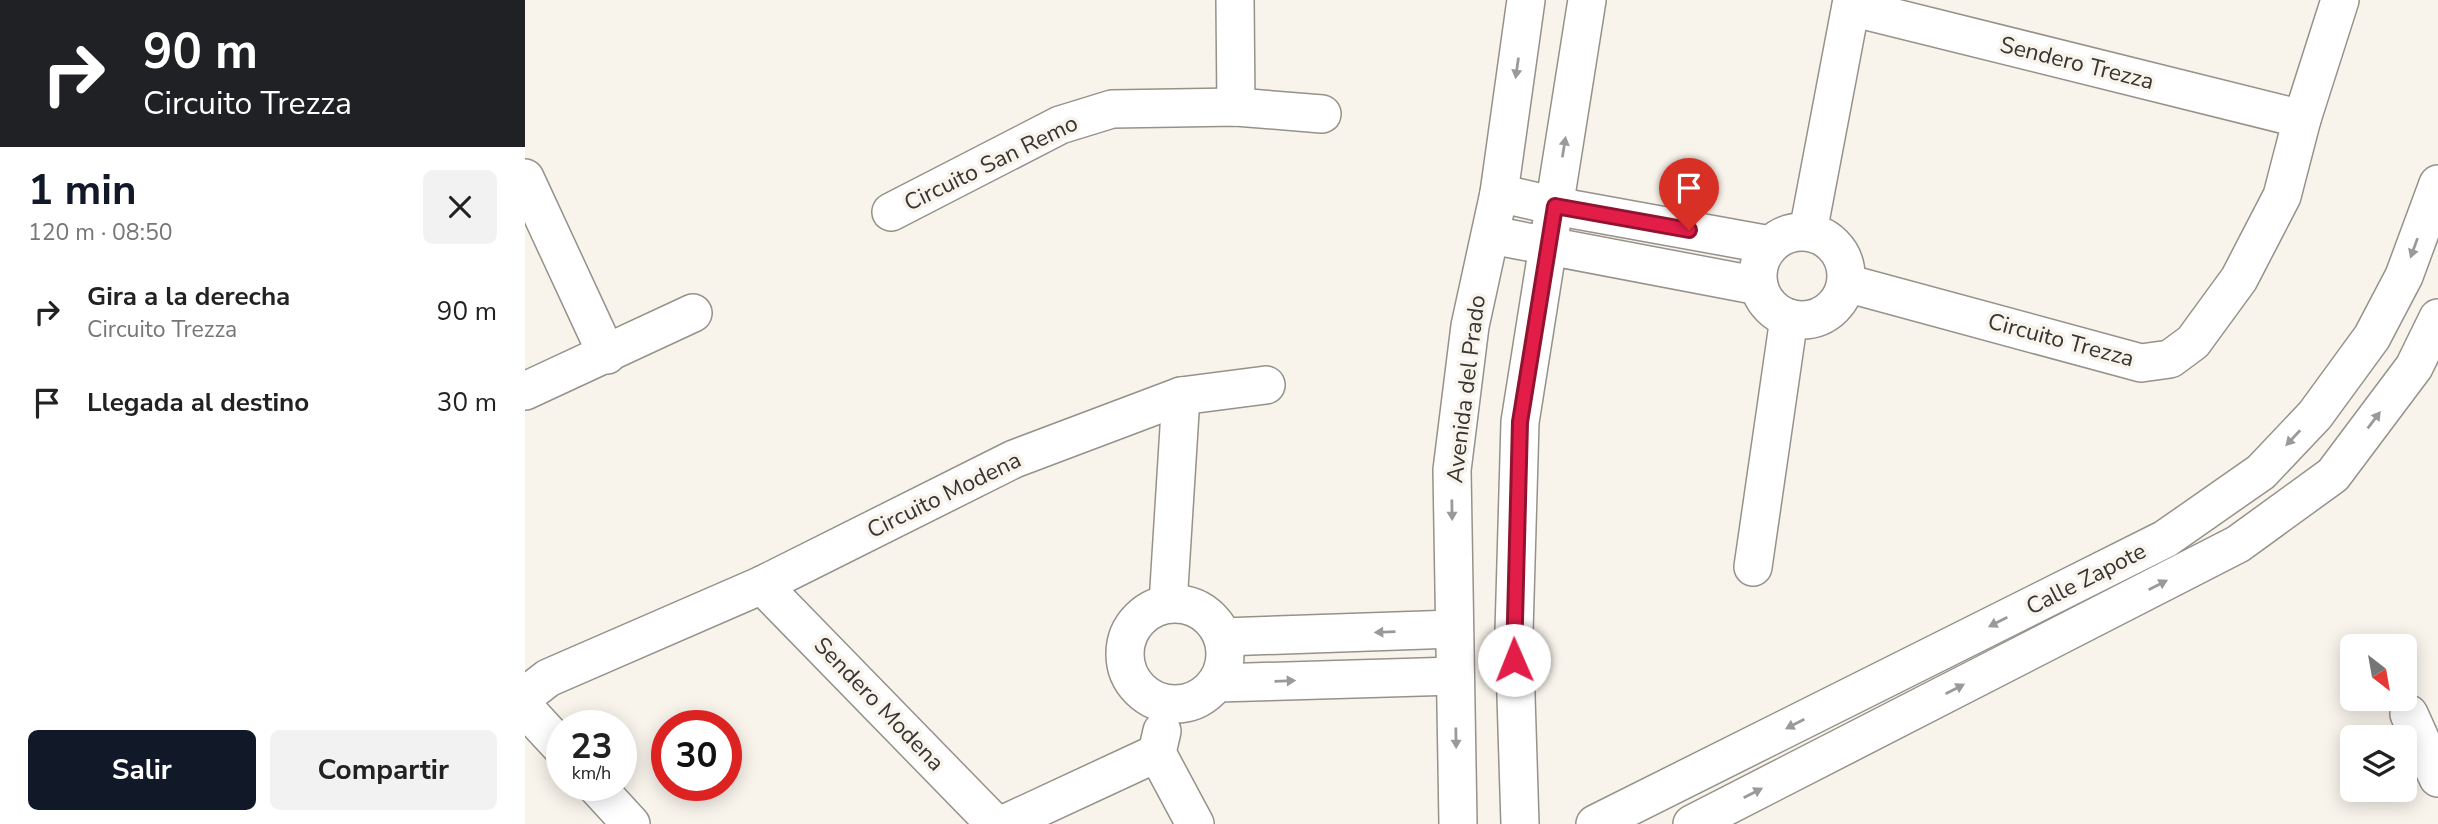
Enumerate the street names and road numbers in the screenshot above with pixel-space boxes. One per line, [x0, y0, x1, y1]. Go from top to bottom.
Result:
street label: Sendero Trezza [1997, 29, 2157, 97]
street label: Circuito San Remo [899, 108, 1083, 218]
street label: Avenida del Prado [1439, 293, 1493, 485]
street label: Circuito Trezza [1984, 306, 2138, 374]
street label: Circuito Modena [862, 444, 1026, 546]
street label: Calle Zapote [2021, 536, 2151, 622]
street label: Sendero Modena [807, 630, 951, 778]

